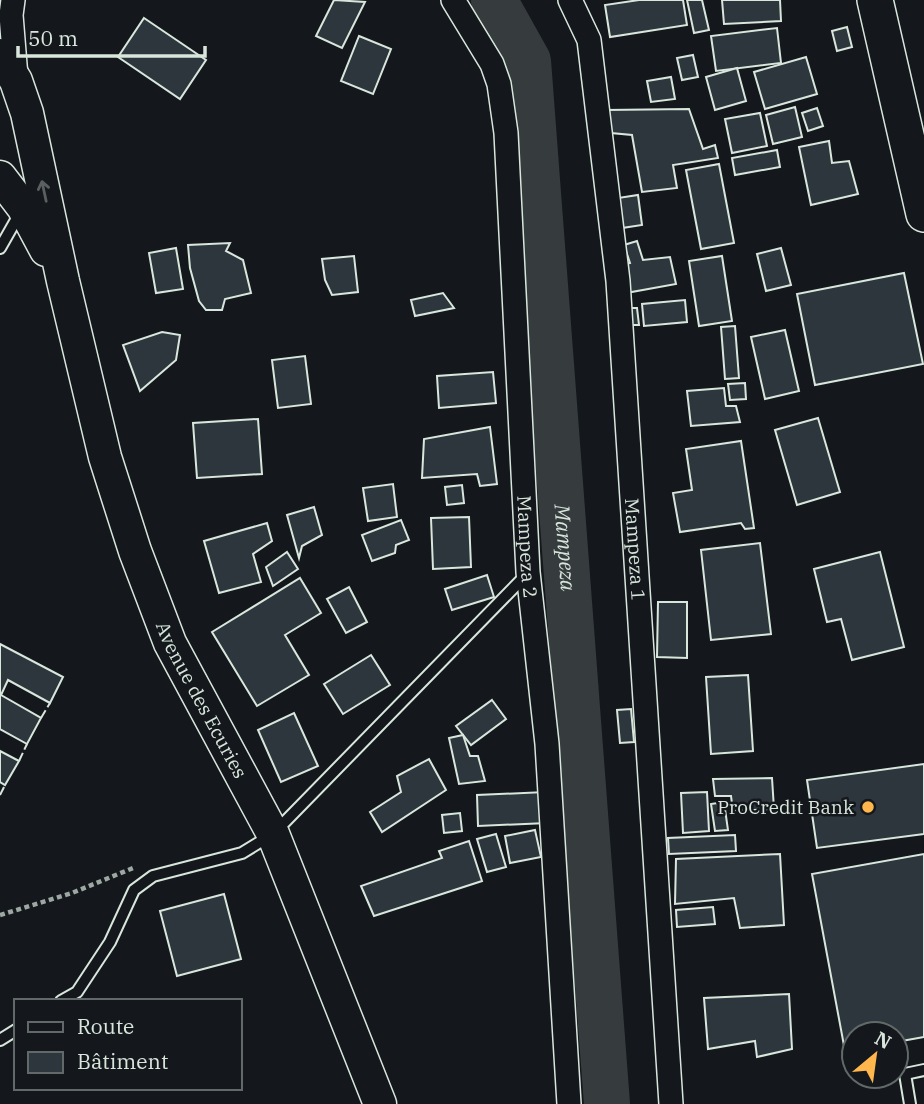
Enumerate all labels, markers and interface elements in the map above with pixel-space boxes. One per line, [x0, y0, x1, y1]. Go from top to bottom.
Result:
scale bar [18, 14, 205, 58]
text: 50 m [28, 24, 78, 52]
one-way arrow [36, 180, 50, 203]
street label: Mampeza 2 [512, 495, 543, 599]
street label: Mampeza 1 [620, 497, 651, 602]
water label: Mampeza [549, 502, 583, 593]
street label: Avenue des Ecuries [151, 618, 253, 782]
place label: ProCredit Bank [717, 795, 854, 819]
marker: ProCredit Bank [860, 799, 876, 815]
legend [14, 999, 242, 1090]
text: Route [77, 1012, 134, 1040]
north arrow [840, 1020, 910, 1090]
text: N [871, 1026, 896, 1054]
text: Bâtiment [77, 1047, 168, 1075]

